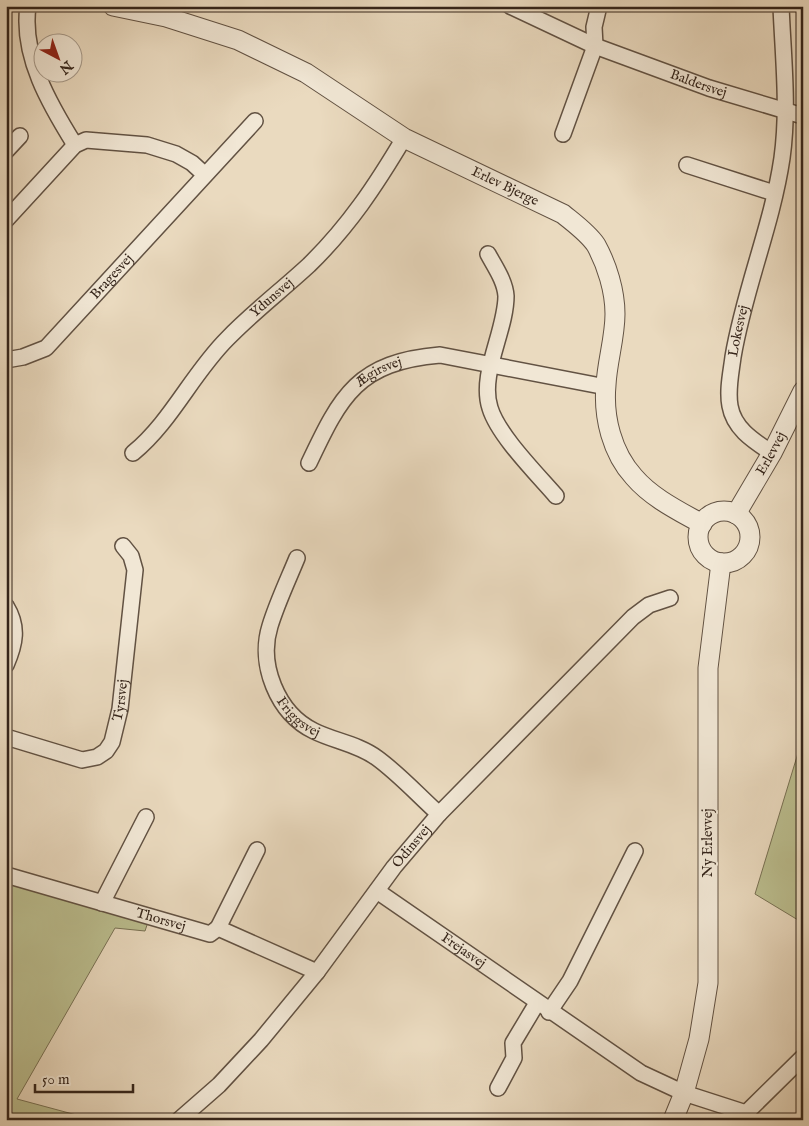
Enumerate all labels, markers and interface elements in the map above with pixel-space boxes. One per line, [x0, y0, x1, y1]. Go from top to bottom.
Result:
north arrow [32, 32, 82, 82]
text: N [55, 56, 77, 78]
street label: Baldersvej [667, 65, 729, 102]
street label: Erlev Bjerge [469, 163, 542, 210]
street label: Bragesvej [86, 250, 137, 303]
street label: Ydunsvej [246, 274, 297, 322]
street label: Lokesvej [724, 303, 753, 358]
street label: Ægirsvej [351, 353, 404, 392]
street label: Erlevvej [752, 429, 790, 479]
street label: Tyrsvej [108, 678, 132, 723]
street label: Friggsvej [272, 693, 323, 742]
street label: Ny Erlevvej [699, 809, 717, 877]
street label: Odinsvej [388, 821, 435, 872]
street label: Thorsvej [134, 904, 188, 935]
street label: Frejasvej [438, 929, 489, 972]
scale bar [35, 1061, 132, 1093]
text: 50 m [42, 1070, 70, 1089]

